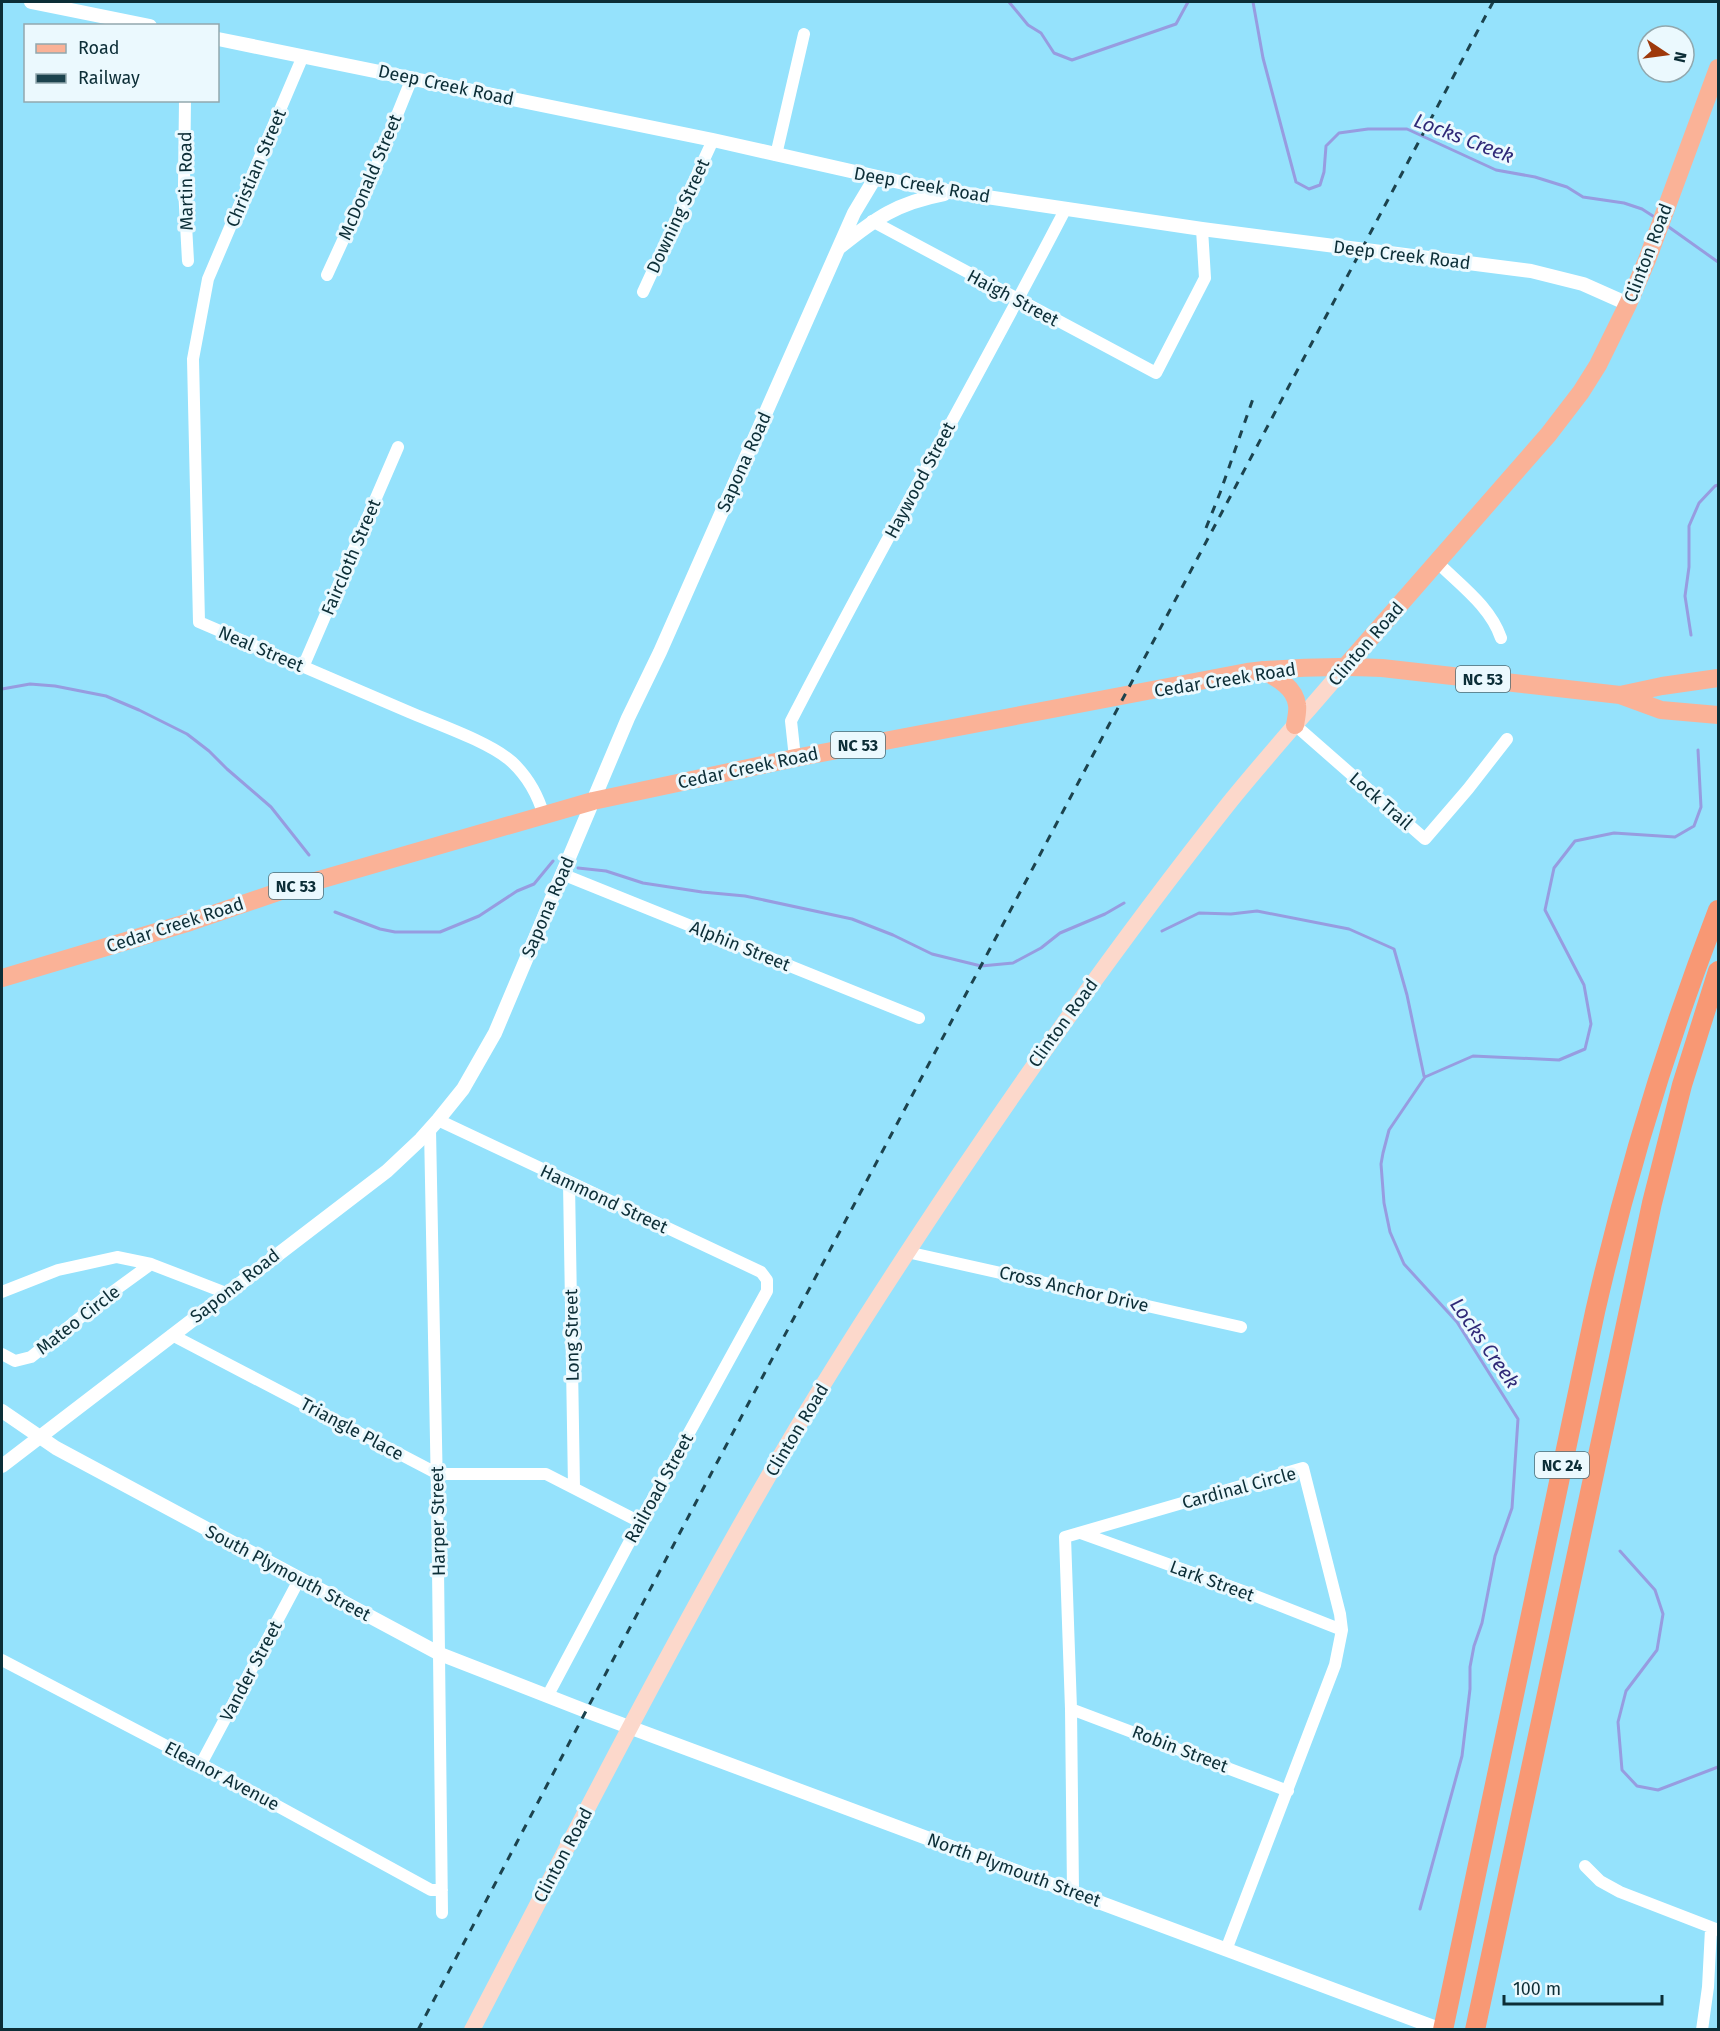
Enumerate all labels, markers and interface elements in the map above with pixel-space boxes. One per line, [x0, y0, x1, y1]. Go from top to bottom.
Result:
legend [24, 24, 219, 102]
north arrow [1636, 24, 1696, 84]
text: Road [78, 37, 120, 59]
text: N [1670, 50, 1691, 65]
street label: Deep Creek Road [376, 60, 516, 110]
text: Railway [78, 67, 140, 89]
street label: Christian Street [221, 105, 291, 230]
water label: Locks Creek [1411, 108, 1517, 168]
street label: McDonald Street [334, 110, 407, 243]
street label: Martin Road [174, 131, 198, 231]
street label: Downing Street [642, 155, 714, 277]
street label: Deep Creek Road [852, 162, 992, 208]
street label: Clinton Road [1619, 200, 1677, 306]
street label: Deep Creek Road [1332, 236, 1472, 274]
street label: Haigh Street [963, 265, 1063, 332]
street label: Sapona Road [712, 408, 776, 516]
street label: Haywood Street [880, 417, 960, 542]
street label: Faircloth Street [317, 495, 386, 618]
street label: Clinton Road [1323, 597, 1409, 691]
street label: Neal Street [215, 621, 307, 677]
street label: Cedar Creek Road [1153, 658, 1297, 702]
road number: NC 53 [1456, 666, 1510, 692]
road number: NC 53 [831, 732, 885, 758]
street label: Cedar Creek Road [676, 742, 820, 794]
street label: Lock Trail [1345, 767, 1417, 835]
street label: Sapona Road [517, 853, 579, 961]
road number: NC 53 [269, 873, 323, 899]
street label: Cedar Creek Road [104, 892, 246, 958]
street label: Alphin Street [687, 916, 794, 976]
street label: Clinton Road [1023, 974, 1103, 1072]
street label: Hammond Street [537, 1160, 672, 1238]
street label: Sapona Road [186, 1244, 284, 1328]
street label: Cross Anchor Drive [997, 1261, 1151, 1317]
street label: Mateo Circle [32, 1280, 124, 1360]
street label: Long Street [560, 1288, 584, 1381]
water label: Locks Creek [1445, 1293, 1525, 1393]
street label: Clinton Road [761, 1380, 833, 1480]
street label: Triangle Place [297, 1393, 407, 1465]
street label: Railroad Street [620, 1429, 698, 1547]
road number: NC 24 [1535, 1452, 1589, 1478]
street label: Cardinal Circle [1179, 1462, 1299, 1514]
street label: Harper Street [426, 1465, 450, 1576]
street label: South Plymouth Street [202, 1520, 375, 1626]
street label: Lark Street [1167, 1556, 1258, 1607]
street label: Vander Street [215, 1617, 287, 1725]
street label: Robin Street [1129, 1721, 1232, 1778]
street label: Eleanor Avenue [161, 1737, 283, 1815]
street label: Clinton Road [529, 1804, 597, 1906]
street label: North Plymouth Street [924, 1828, 1104, 1912]
scale bar [1504, 1968, 1662, 2006]
text: 100 m [1513, 1978, 1561, 2000]

